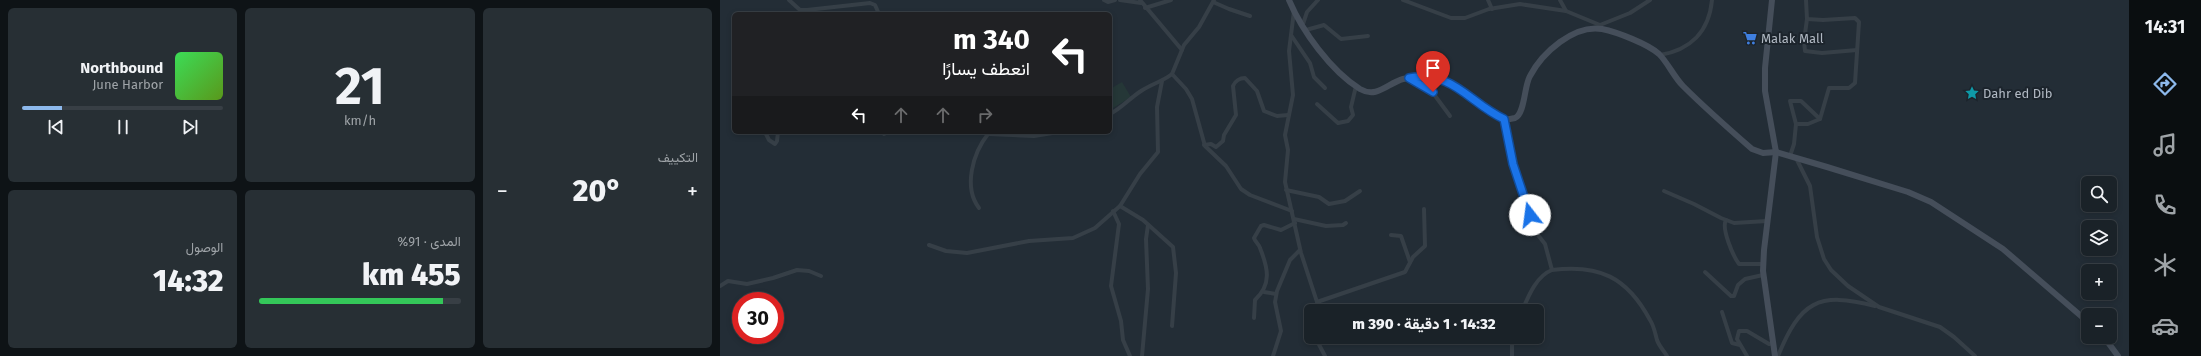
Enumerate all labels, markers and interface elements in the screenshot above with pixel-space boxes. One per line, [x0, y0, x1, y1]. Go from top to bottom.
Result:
text: 14:31 [2145, 16, 2185, 38]
text: 340 m [953, 23, 1030, 56]
icon: left [1044, 28, 1096, 80]
supermarket icon: Malak Mall [1742, 30, 1758, 46]
place label: Malak Mall [1761, 31, 1824, 46]
pin [1416, 51, 1450, 92]
text: 21 [335, 55, 385, 118]
icon: arrive [1422, 57, 1444, 79]
text: انعطف يسارًا [942, 58, 1030, 80]
text: Northbound [80, 59, 163, 77]
icon: directions [2151, 70, 2179, 98]
text: June Harbor [92, 77, 163, 92]
place icon: Dahr ed Dib [1964, 85, 1980, 101]
place label: Dahr ed Dib [1983, 86, 2052, 101]
icon: left [848, 104, 870, 126]
icon: ahead [890, 104, 912, 126]
icon: ahead [932, 104, 954, 126]
icon: right [974, 104, 996, 126]
text: km/h [344, 113, 376, 128]
icon: previous [45, 116, 67, 138]
icon: pause [112, 116, 134, 138]
icon: next [179, 116, 201, 138]
icon: music [2151, 131, 2179, 159]
text: التكييف [658, 150, 698, 165]
text: 20° [573, 173, 622, 209]
map controls [2081, 176, 2117, 344]
button: search [2081, 176, 2117, 212]
text: − [497, 178, 508, 205]
text: + [687, 178, 698, 205]
icon: phone [2151, 191, 2179, 219]
position arrow [1509, 194, 1551, 236]
button: layers [2081, 220, 2117, 256]
text: المدى · 91% [397, 234, 461, 249]
text: الوصول [186, 240, 223, 255]
icon: climate [2151, 251, 2179, 279]
text: 455 km [362, 257, 461, 293]
text: 14:32 [153, 263, 223, 299]
button: + [2081, 264, 2117, 300]
speed limit sign: 30 [732, 292, 784, 344]
button: − [2081, 308, 2117, 344]
icon: car [2151, 312, 2179, 340]
text: 14:32 · 1 دقيقة · 390 m [1352, 315, 1496, 333]

